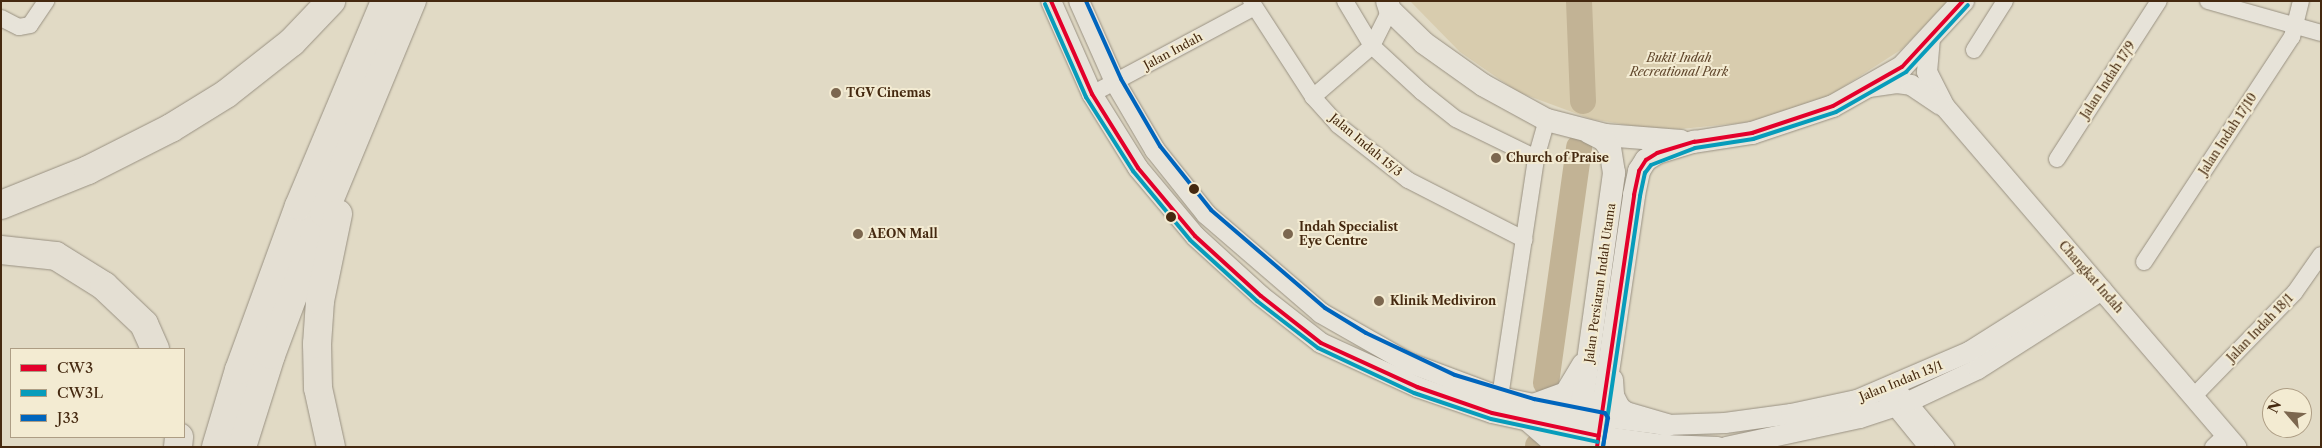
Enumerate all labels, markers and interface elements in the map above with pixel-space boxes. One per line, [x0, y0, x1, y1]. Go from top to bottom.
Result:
street label: Jalan Indah [1141, 30, 1205, 72]
street label: Jalan Indah 17/9 [2078, 39, 2138, 121]
park label: Bukit Indah Recreational Park [1630, 51, 1728, 79]
place label: TGV Cinemas [846, 86, 931, 100]
marker: TGV Cinemas [830, 87, 842, 99]
street label: Jalan Indah 17/10 [2196, 90, 2260, 178]
street label: Jalan Indah 15/3 [1327, 111, 1405, 179]
place label: Church of Praise [1506, 151, 1609, 165]
marker: Church of Praise [1490, 152, 1502, 164]
unlabelled marker [1189, 184, 1199, 194]
street label: Jalan Persiaran Indah Utama [1582, 202, 1618, 364]
unlabelled marker [1166, 212, 1176, 222]
place label: Indah Specialist Eye Centre [1299, 220, 1398, 248]
place label: AEON Mall [868, 227, 938, 241]
marker: Indah Specialist Eye Centre [1281, 227, 1295, 241]
marker: AEON Mall [852, 228, 864, 240]
street label: Changkat Indah [2056, 238, 2126, 316]
street label: Jalan Indah 18/1 [2224, 291, 2296, 365]
marker: Klinik Mediviron [1372, 294, 1386, 308]
place label: Klinik Mediviron [1390, 294, 1497, 308]
legend [10, 348, 185, 438]
text: CW3 [57, 358, 93, 377]
street label: Jalan Indah 13/1 [1857, 358, 1945, 404]
text: CW3L [57, 383, 103, 402]
north arrow [2262, 388, 2312, 438]
text: N [2264, 397, 2285, 416]
text: J33 [57, 408, 79, 427]

